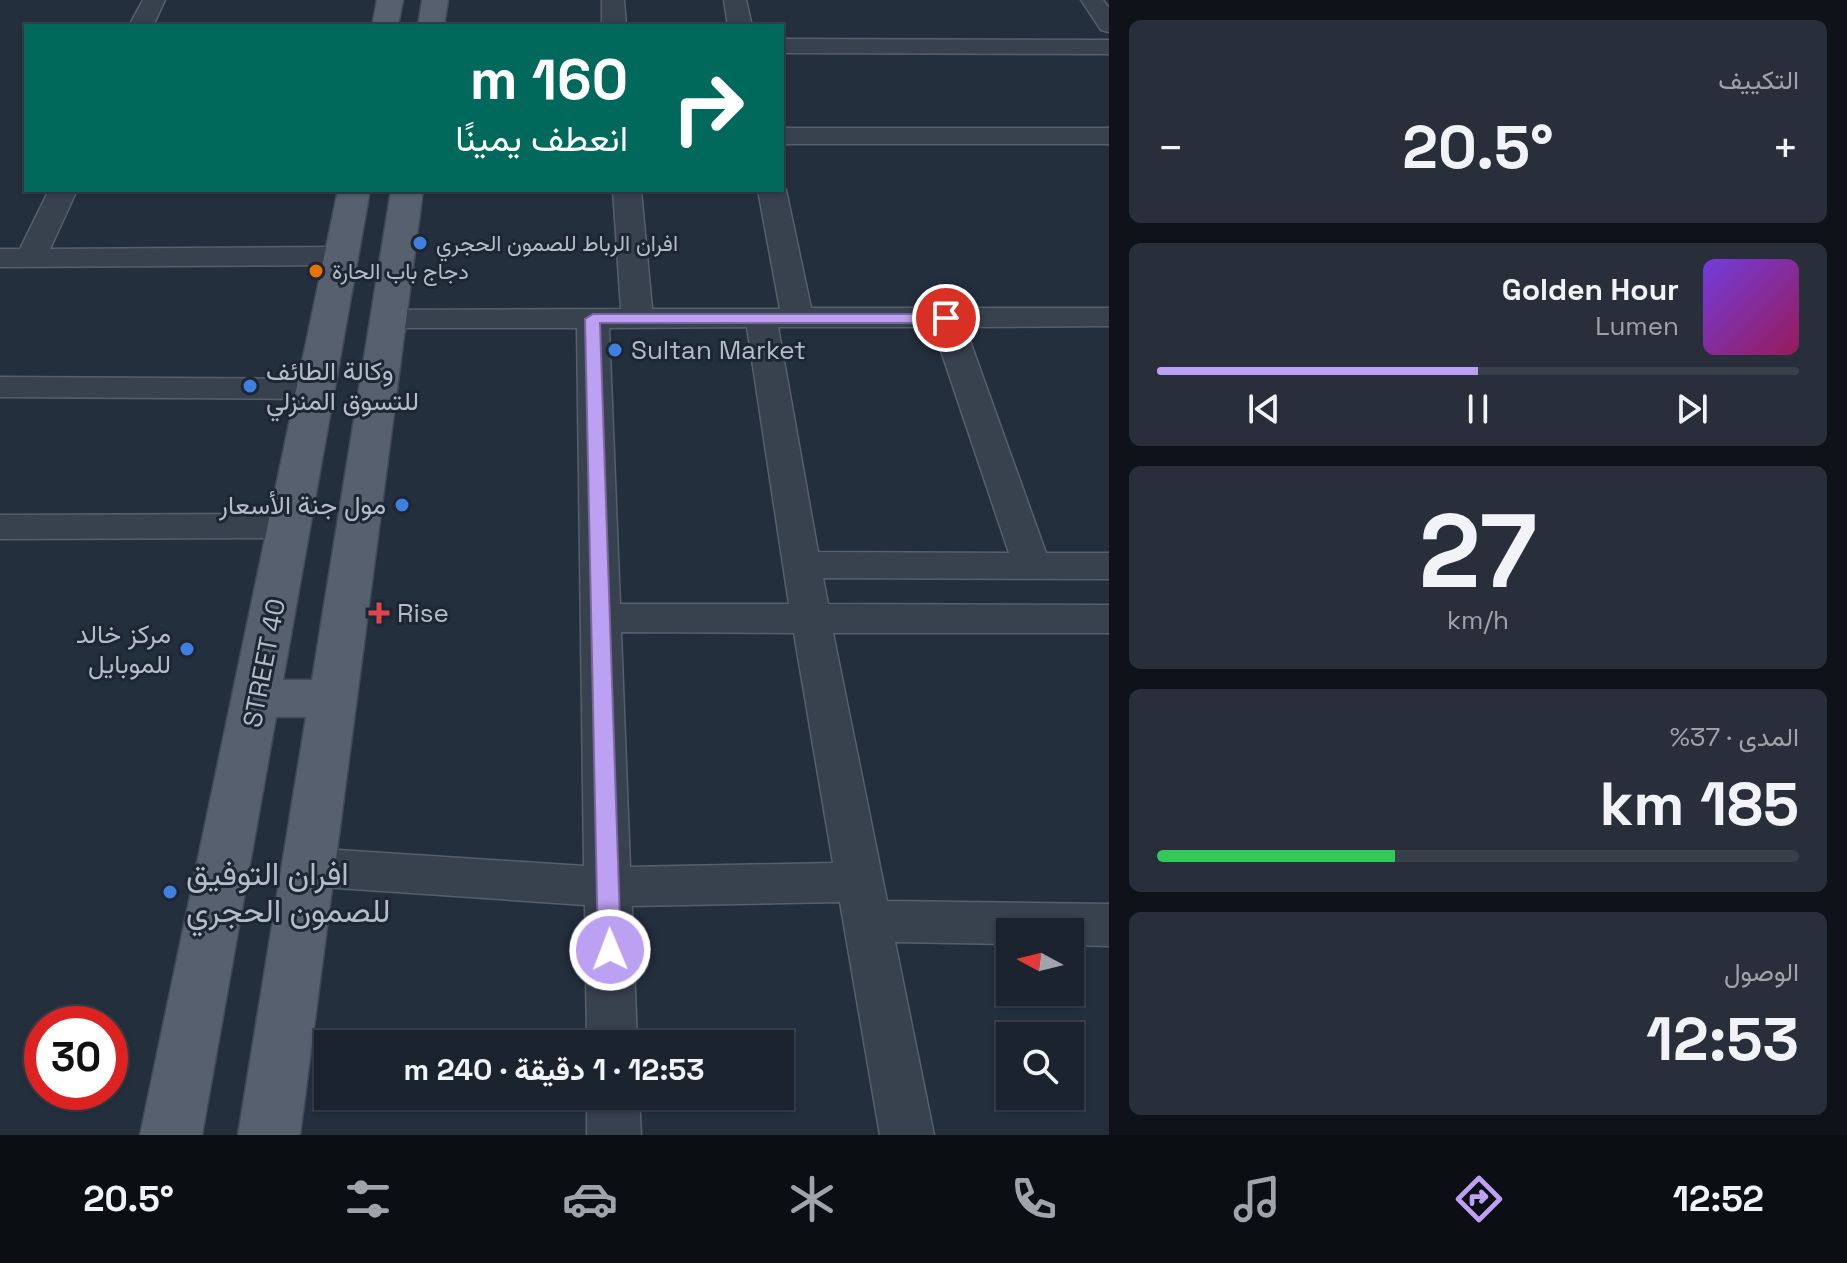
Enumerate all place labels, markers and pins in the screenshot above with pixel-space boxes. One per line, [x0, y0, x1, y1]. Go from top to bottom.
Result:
place label: افران الرباط للصمون الحجري [436, 229, 678, 262]
marker: افران الرباط للصمون الحجري [411, 234, 429, 252]
place label: دجاج باب الحارة [332, 257, 469, 286]
marker: دجاج باب الحارة [307, 262, 325, 280]
pin [912, 284, 980, 352]
place label: Sultan Market [631, 333, 806, 367]
marker: Sultan Market [606, 341, 624, 359]
place label: وكالة الطائف للتسوق المنزلي [266, 354, 419, 422]
marker: وكالة الطائف للتسوق المنزلي [241, 377, 259, 395]
place label: مول جنة الأسعار [218, 488, 386, 522]
marker: مول جنة الأسعار [393, 496, 411, 514]
place label: Rise [397, 596, 449, 630]
marker: Rise [368, 602, 390, 624]
place label: مركز خالد للموبايل [76, 617, 171, 681]
marker: مركز خالد للموبايل [178, 640, 196, 658]
place label: افران التوفيق للصمون الحجري [186, 854, 391, 937]
marker: افران التوفيق للصمون الحجري [161, 883, 179, 901]

